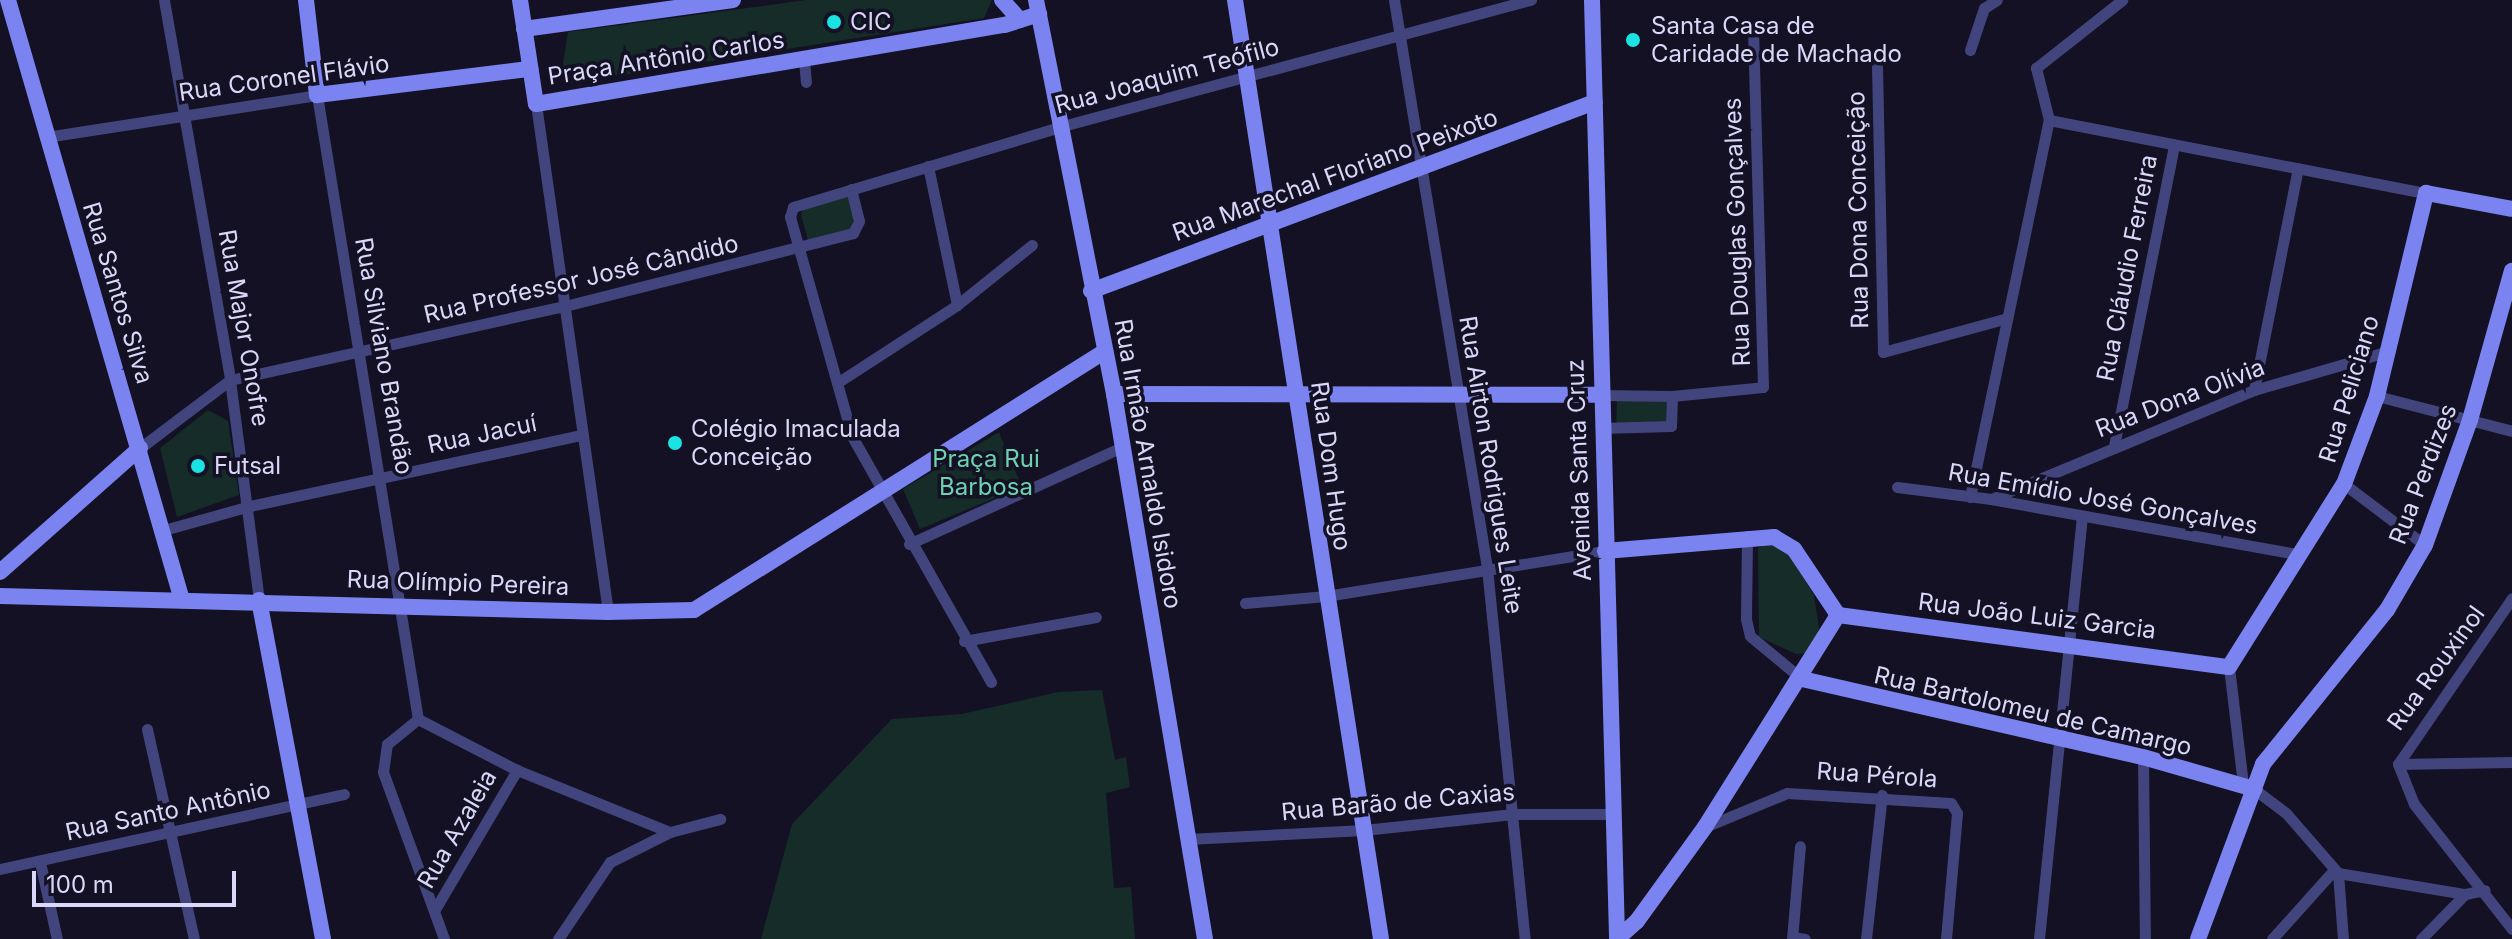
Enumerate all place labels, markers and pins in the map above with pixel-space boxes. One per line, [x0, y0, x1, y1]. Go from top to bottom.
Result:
place label: CIC [850, 8, 892, 36]
place label: Santa Casa de Caridade de Machado [1651, 12, 1902, 68]
marker: CIC [825, 13, 843, 31]
marker: Santa Casa de Caridade de Machado [1622, 29, 1644, 51]
place label: Colégio Imaculada Conceição [691, 415, 901, 471]
marker: Colégio Imaculada Conceição [666, 434, 684, 452]
place label: Futsal [214, 452, 281, 480]
marker: Futsal [189, 457, 207, 475]

